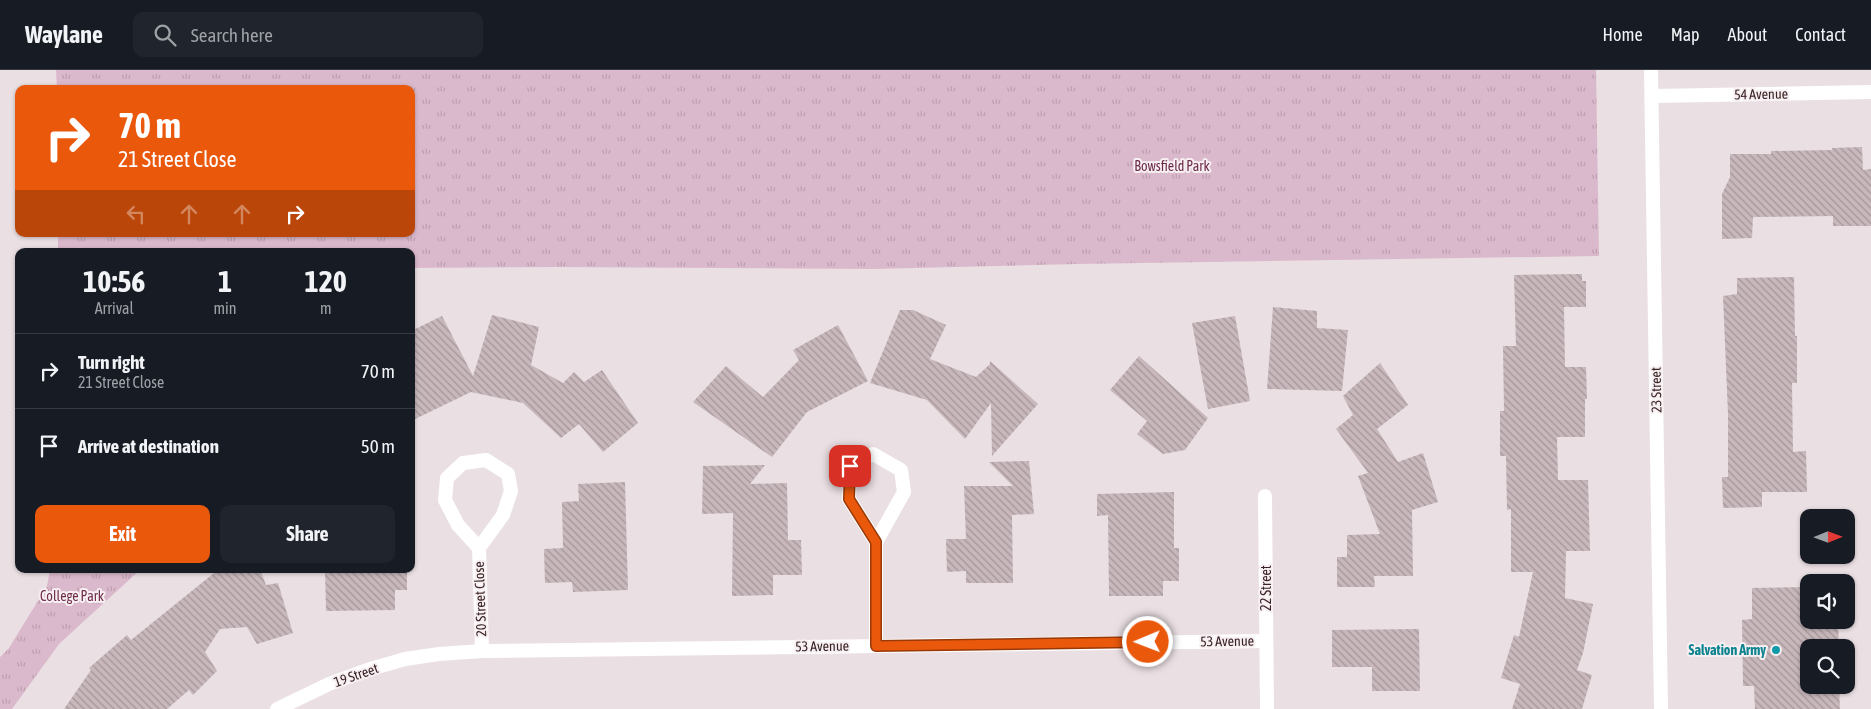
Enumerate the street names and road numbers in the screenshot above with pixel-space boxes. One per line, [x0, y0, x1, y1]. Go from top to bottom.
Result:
street label: 54 Avenue [1734, 86, 1788, 102]
street label: 23 Street [1648, 367, 1664, 413]
street label: 20 Street Close [471, 561, 489, 637]
street label: 22 Street [1258, 565, 1274, 611]
street label: 53 Avenue [1200, 633, 1254, 649]
street label: 53 Avenue [795, 638, 849, 654]
street label: 19 Street [332, 660, 380, 690]

